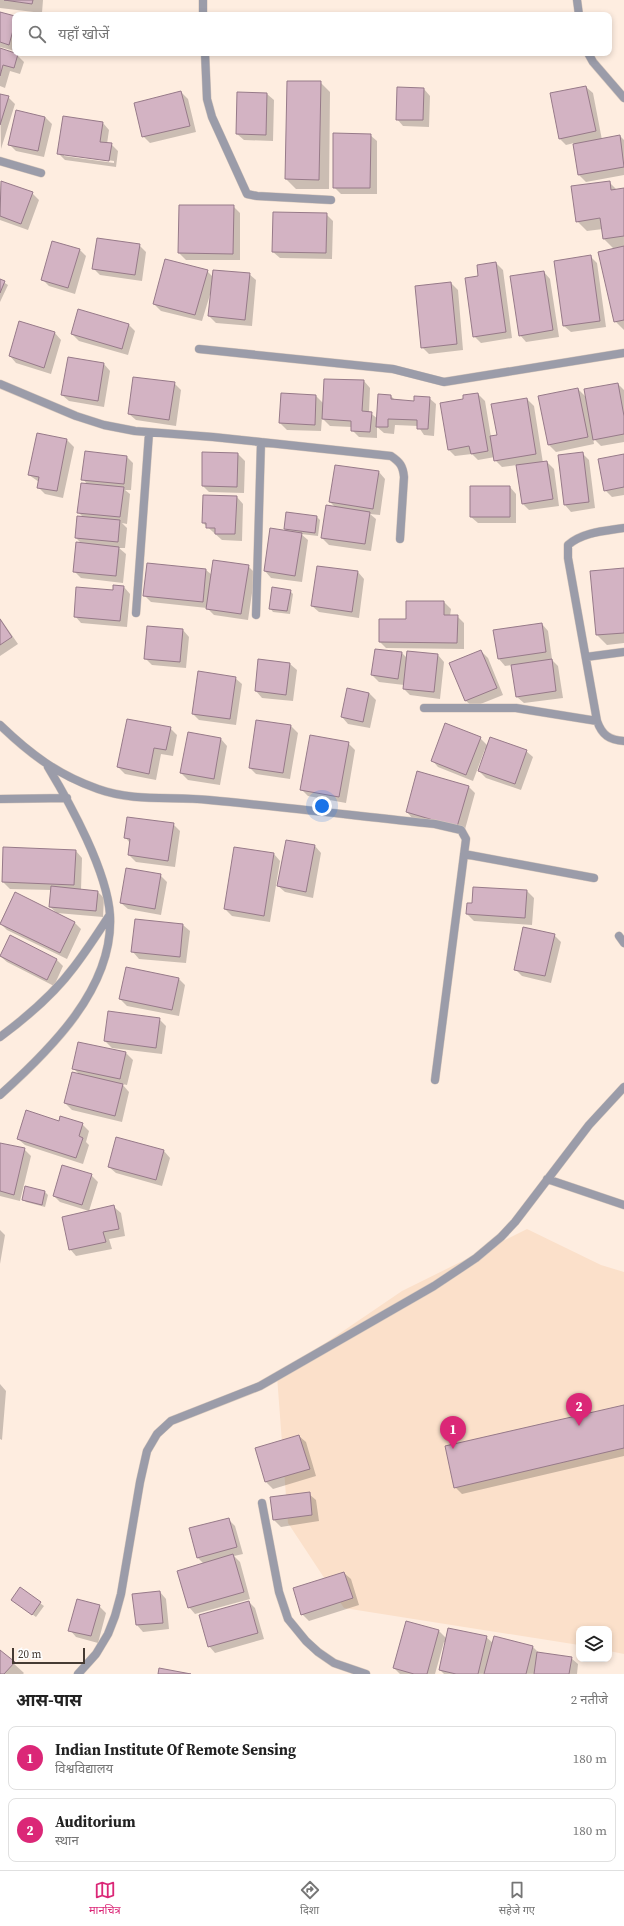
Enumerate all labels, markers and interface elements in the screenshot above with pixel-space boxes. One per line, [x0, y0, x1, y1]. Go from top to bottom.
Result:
search box [12, 12, 612, 56]
icon: search [26, 23, 48, 45]
text: यहाँ खोजें [58, 23, 109, 44]
your location [312, 796, 332, 816]
pin: 2 [566, 1393, 592, 1426]
pin: 1 [440, 1416, 466, 1449]
map controls [576, 1626, 612, 1662]
button: layers [576, 1626, 612, 1662]
scale bar [12, 1646, 85, 1665]
text: 20 m [18, 1647, 41, 1662]
text: आस-पास [16, 1688, 82, 1712]
text: 2 नतीजे [571, 1691, 608, 1708]
text: Indian Institute Of Remote Sensing [55, 1739, 296, 1760]
text: 1 [26, 1750, 34, 1767]
text: 180 m [573, 1750, 607, 1767]
text: विश्वविद्यालय [55, 1760, 113, 1777]
text: Auditorium [55, 1811, 136, 1832]
text: 2 [26, 1822, 34, 1839]
text: 180 m [573, 1822, 607, 1839]
text: स्थान [55, 1832, 79, 1849]
tab: मानचित्र [89, 1879, 120, 1918]
tab: दिशा [299, 1879, 321, 1918]
tab: सहेजे गए [499, 1879, 535, 1918]

